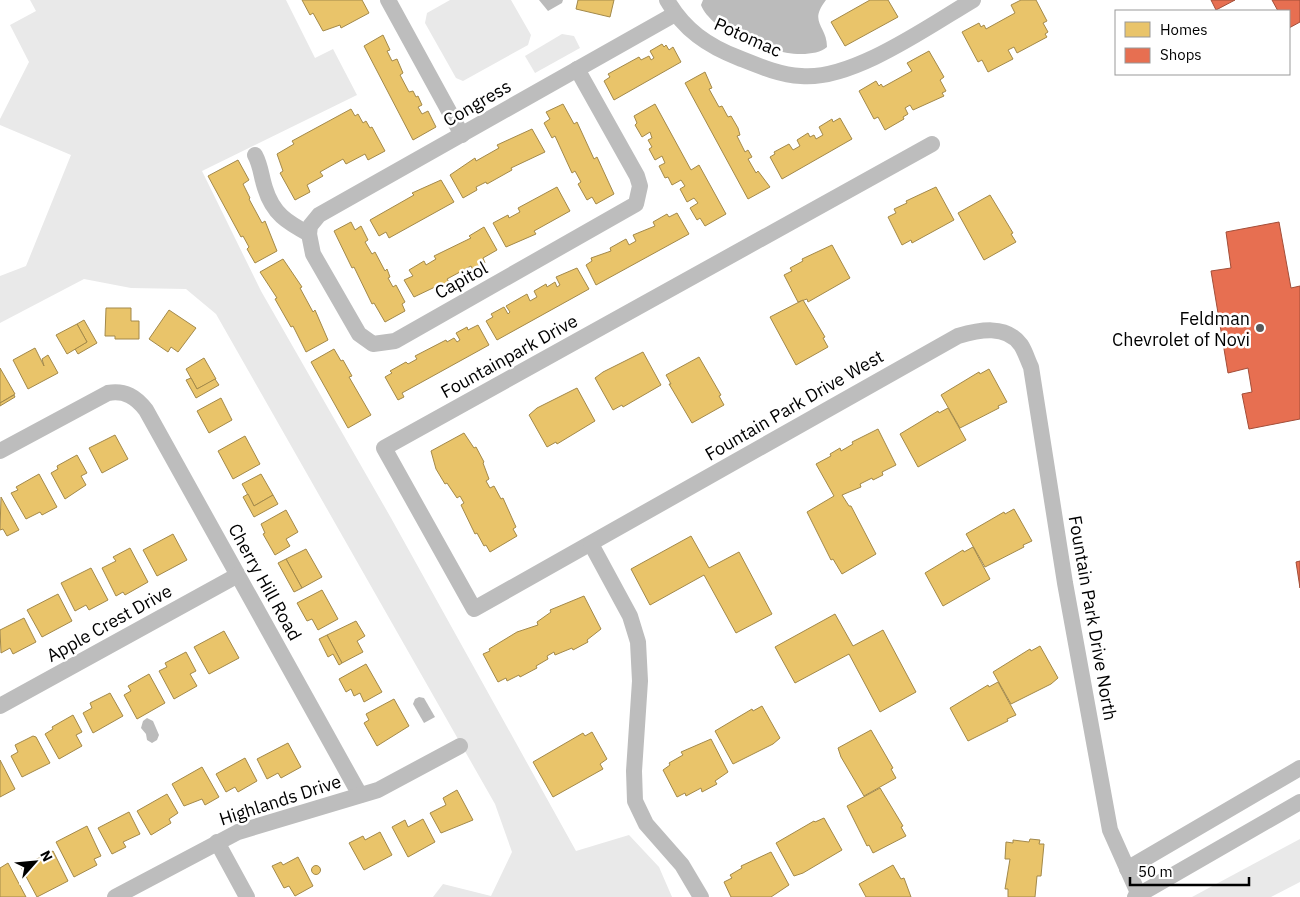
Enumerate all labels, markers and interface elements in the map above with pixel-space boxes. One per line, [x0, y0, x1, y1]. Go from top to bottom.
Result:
legend [1115, 10, 1290, 75]
street label: Potomac [711, 12, 785, 62]
text: Homes [1160, 20, 1208, 39]
text: Shops [1160, 45, 1202, 64]
street label: Congress [439, 74, 515, 132]
street label: Capitol [431, 256, 492, 304]
place label: Feldman Chevrolet of Novi [1112, 307, 1250, 351]
street label: Fountainpark Drive [437, 309, 582, 403]
marker: Feldman Chevrolet of Novi [1254, 322, 1266, 334]
street label: Fountain Park Drive West [701, 344, 887, 466]
street label: Fountain Park Drive North [1064, 514, 1122, 722]
street label: Cherry Hill Road [223, 519, 307, 645]
street label: Apple Crest Drive [42, 579, 176, 667]
street label: Highlands Drive [216, 769, 344, 831]
north arrow [10, 837, 60, 887]
text: N [36, 847, 57, 865]
scale bar [1130, 854, 1249, 886]
text: 50 m [1138, 862, 1173, 881]

